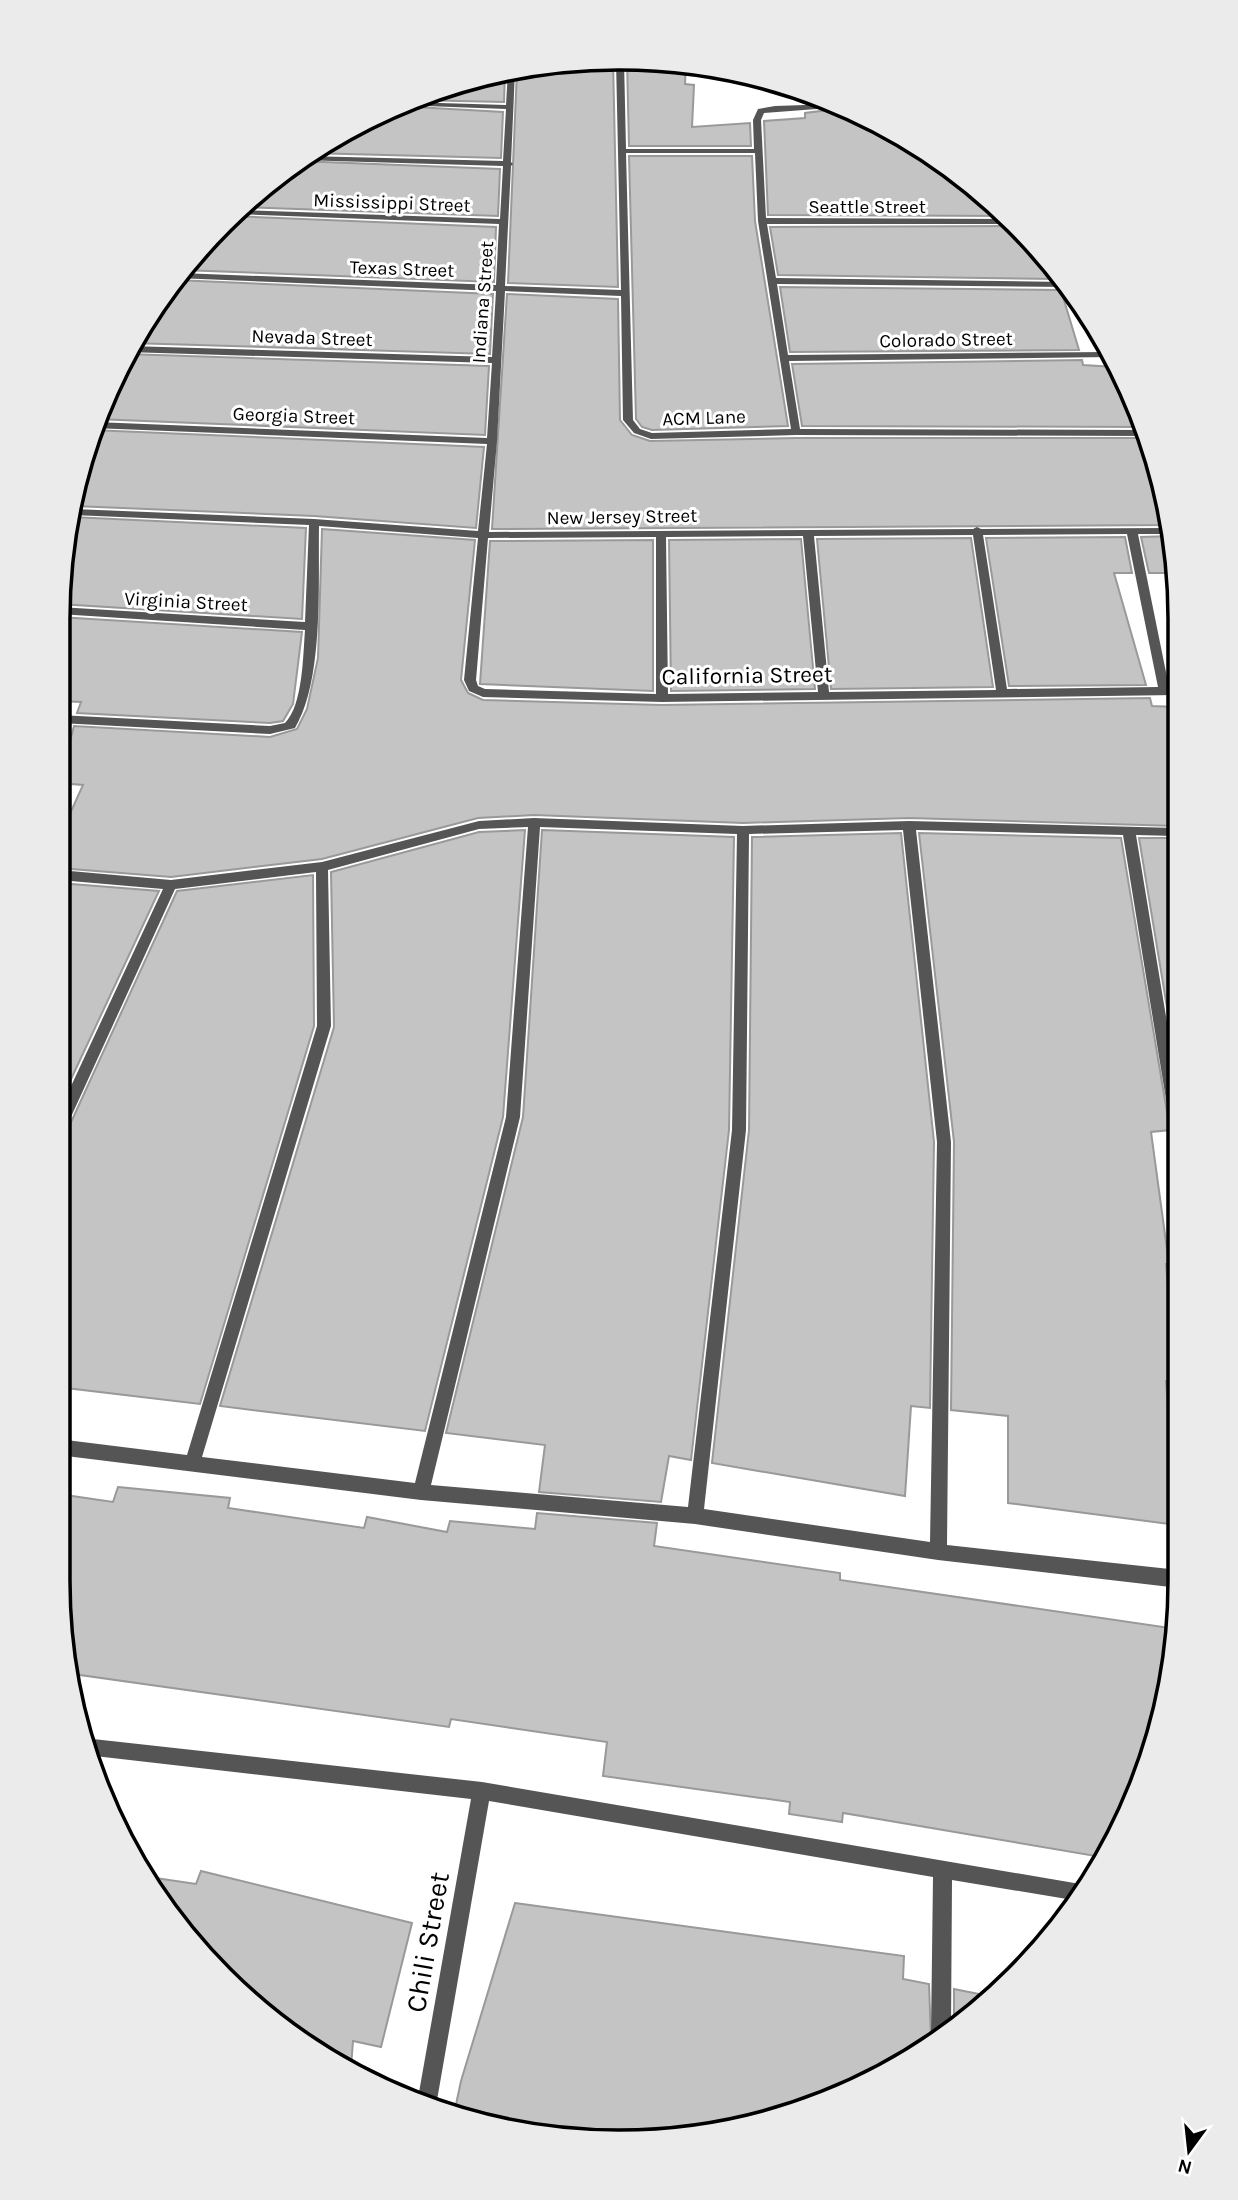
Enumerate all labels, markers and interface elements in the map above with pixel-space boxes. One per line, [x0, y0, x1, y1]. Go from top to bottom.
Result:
street label: Mississippi Street [313, 189, 471, 217]
street label: Seattle Street [808, 196, 926, 218]
street label: Indiana Street [468, 240, 498, 364]
street label: Texas Street [349, 256, 455, 282]
street label: Nevada Street [251, 325, 373, 351]
street label: Colorado Street [879, 328, 1013, 352]
street label: Georgia Street [232, 403, 356, 429]
street label: ACM Lane [662, 406, 746, 430]
street label: New Jersey Street [547, 505, 697, 529]
street label: Virginia Street [124, 588, 248, 616]
street label: California Street [661, 661, 833, 690]
street label: Chili Street [399, 1869, 456, 2015]
north arrow [1154, 2116, 1224, 2186]
text: N [1175, 2154, 1194, 2179]

